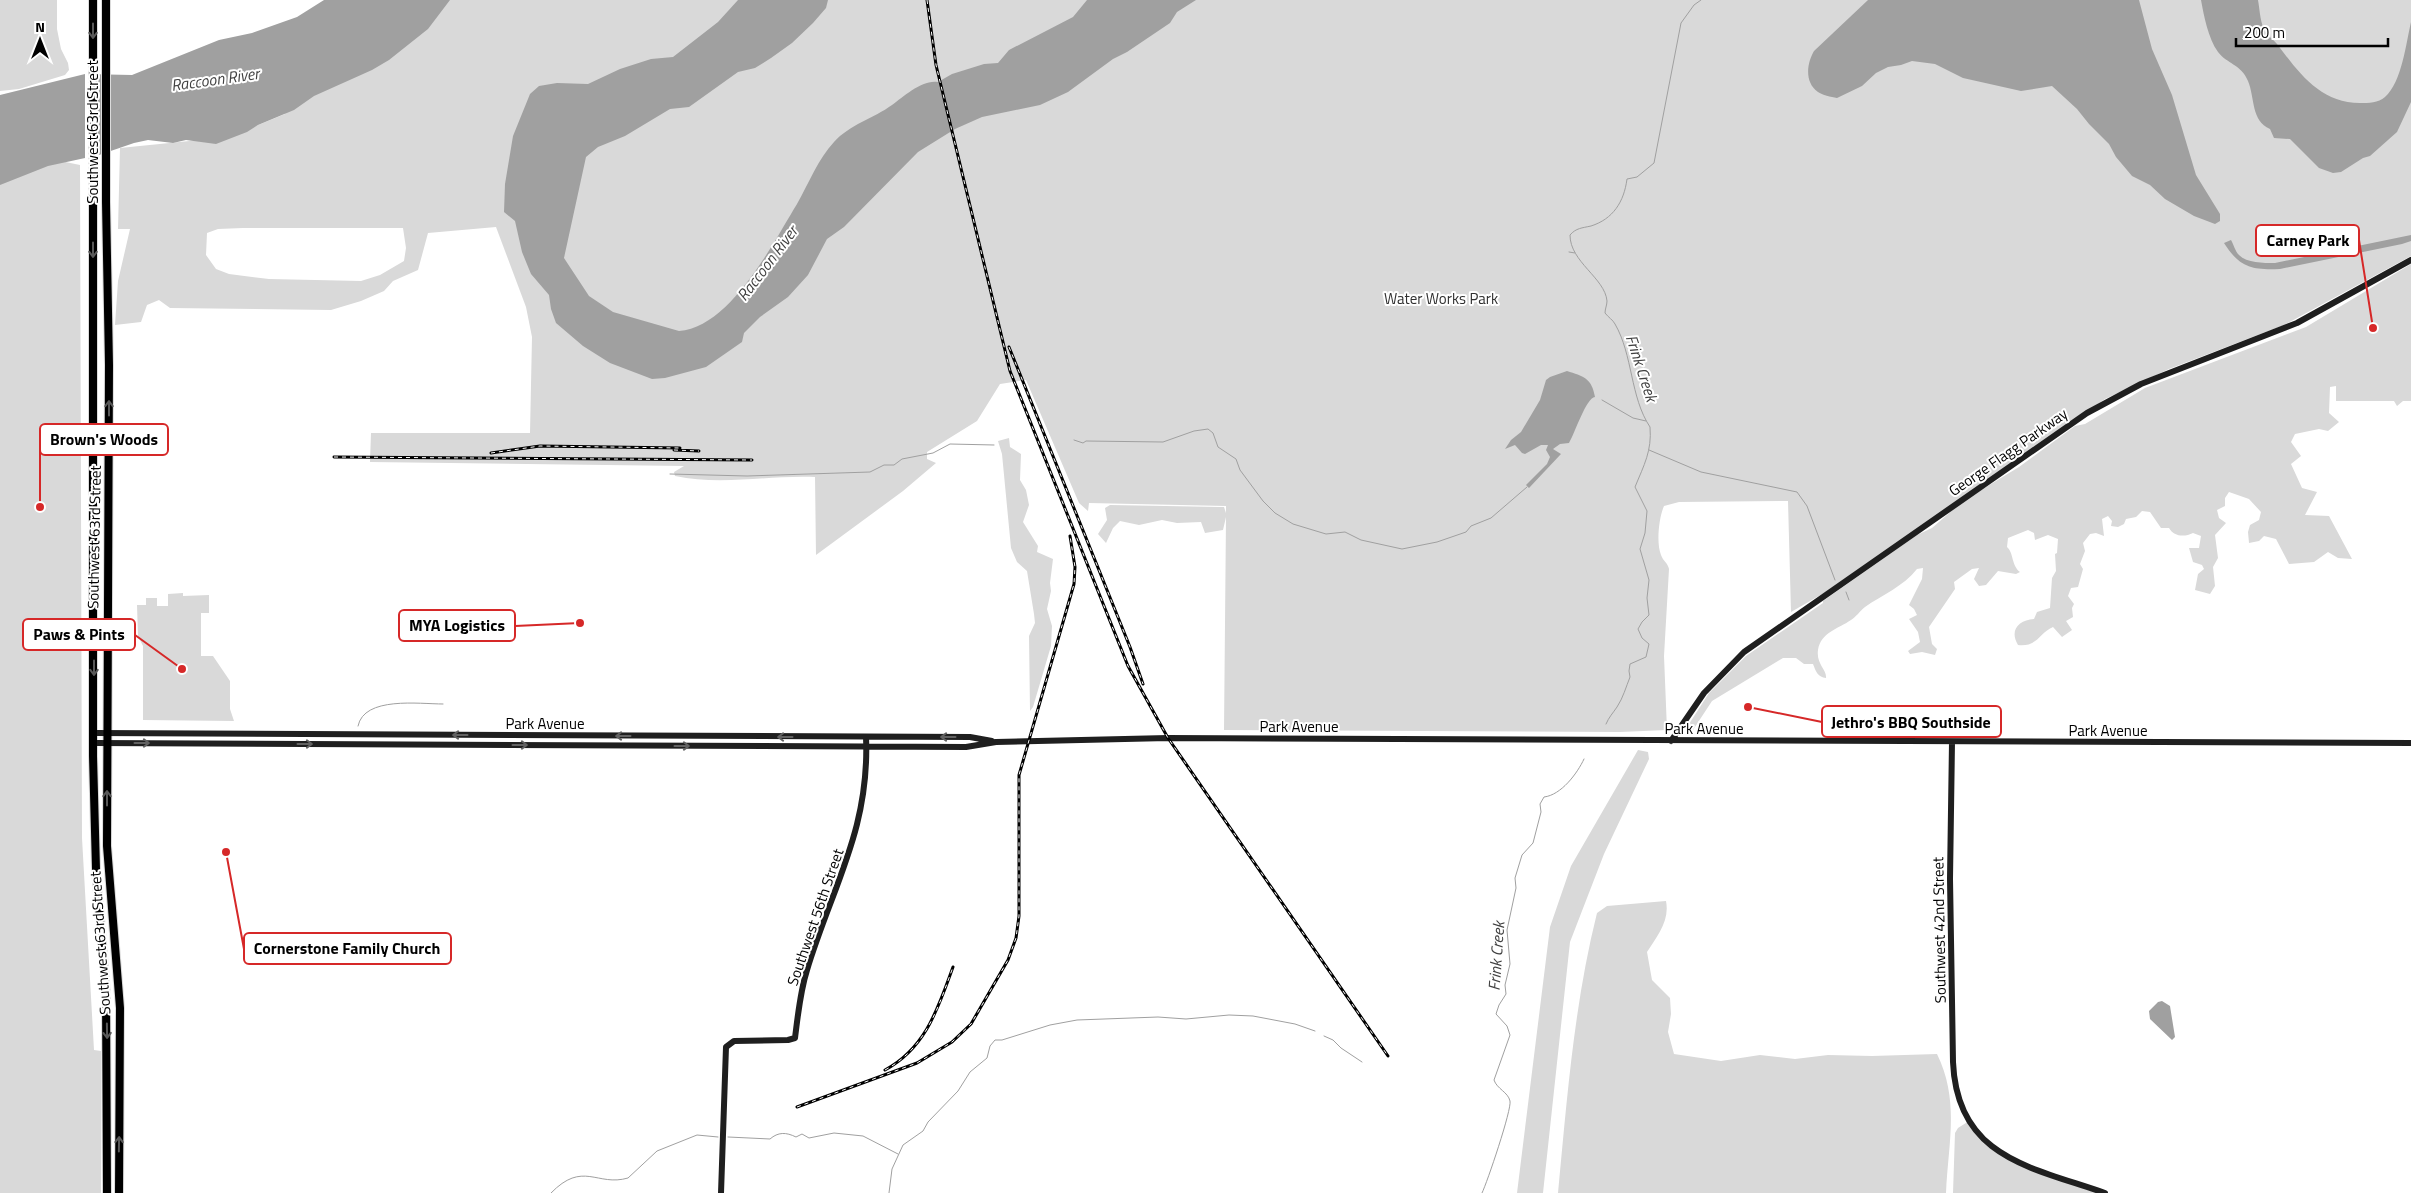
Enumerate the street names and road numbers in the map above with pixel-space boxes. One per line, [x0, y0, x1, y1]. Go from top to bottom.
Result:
street label: Southwest 63rd Street [81, 60, 104, 204]
street label: George Flagg Parkway [1944, 402, 2072, 502]
street label: Southwest 63rd Street [81, 464, 107, 609]
street label: Park Avenue [506, 712, 584, 735]
street label: Park Avenue [1260, 715, 1338, 738]
street label: Park Avenue [1665, 717, 1743, 740]
street label: Park Avenue [2069, 719, 2147, 742]
street label: Southwest 56th Street [781, 845, 850, 989]
street label: Southwest 42nd Street [1926, 856, 1952, 1003]
street label: Southwest 63rd Street [83, 870, 116, 1015]

